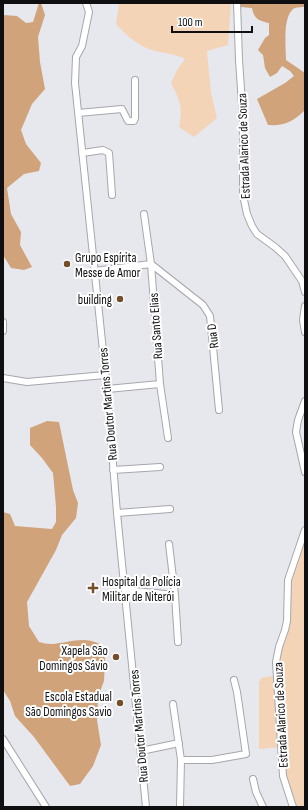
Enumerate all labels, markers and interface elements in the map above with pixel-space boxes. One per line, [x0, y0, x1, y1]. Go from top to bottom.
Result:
scale bar [172, 8, 252, 34]
text: 100 m [178, 15, 203, 30]
street label: Estrada Alarico de Souza [234, 93, 254, 199]
place label: Grupo Espírita Messe de Amor [75, 250, 141, 281]
marker: Grupo Espírita Messe de Amor [62, 259, 72, 269]
place label: building [78, 292, 112, 308]
street label: Rua Santo Elias [146, 292, 166, 360]
marker: building [115, 294, 125, 304]
street label: Rua D [204, 323, 222, 349]
street label: Rua Doutor Martins Torres [95, 347, 121, 461]
place label: Hospital da Polícia Militar de Niterói [102, 574, 181, 605]
marker: Hospital da Polícia Militar de Niterói [87, 582, 99, 594]
place label: Xapela São Domingos Sávio [39, 643, 108, 674]
marker: Xapela São Domingos Sávio [111, 652, 121, 662]
street label: Estrada Alarico de Souza [270, 662, 292, 768]
street label: Rua Doutor Martins Torres [126, 669, 152, 783]
place label: Escola Estadual São Domingos Savio [25, 689, 112, 720]
marker: Escola Estadual São Domingos Savio [115, 698, 125, 708]

